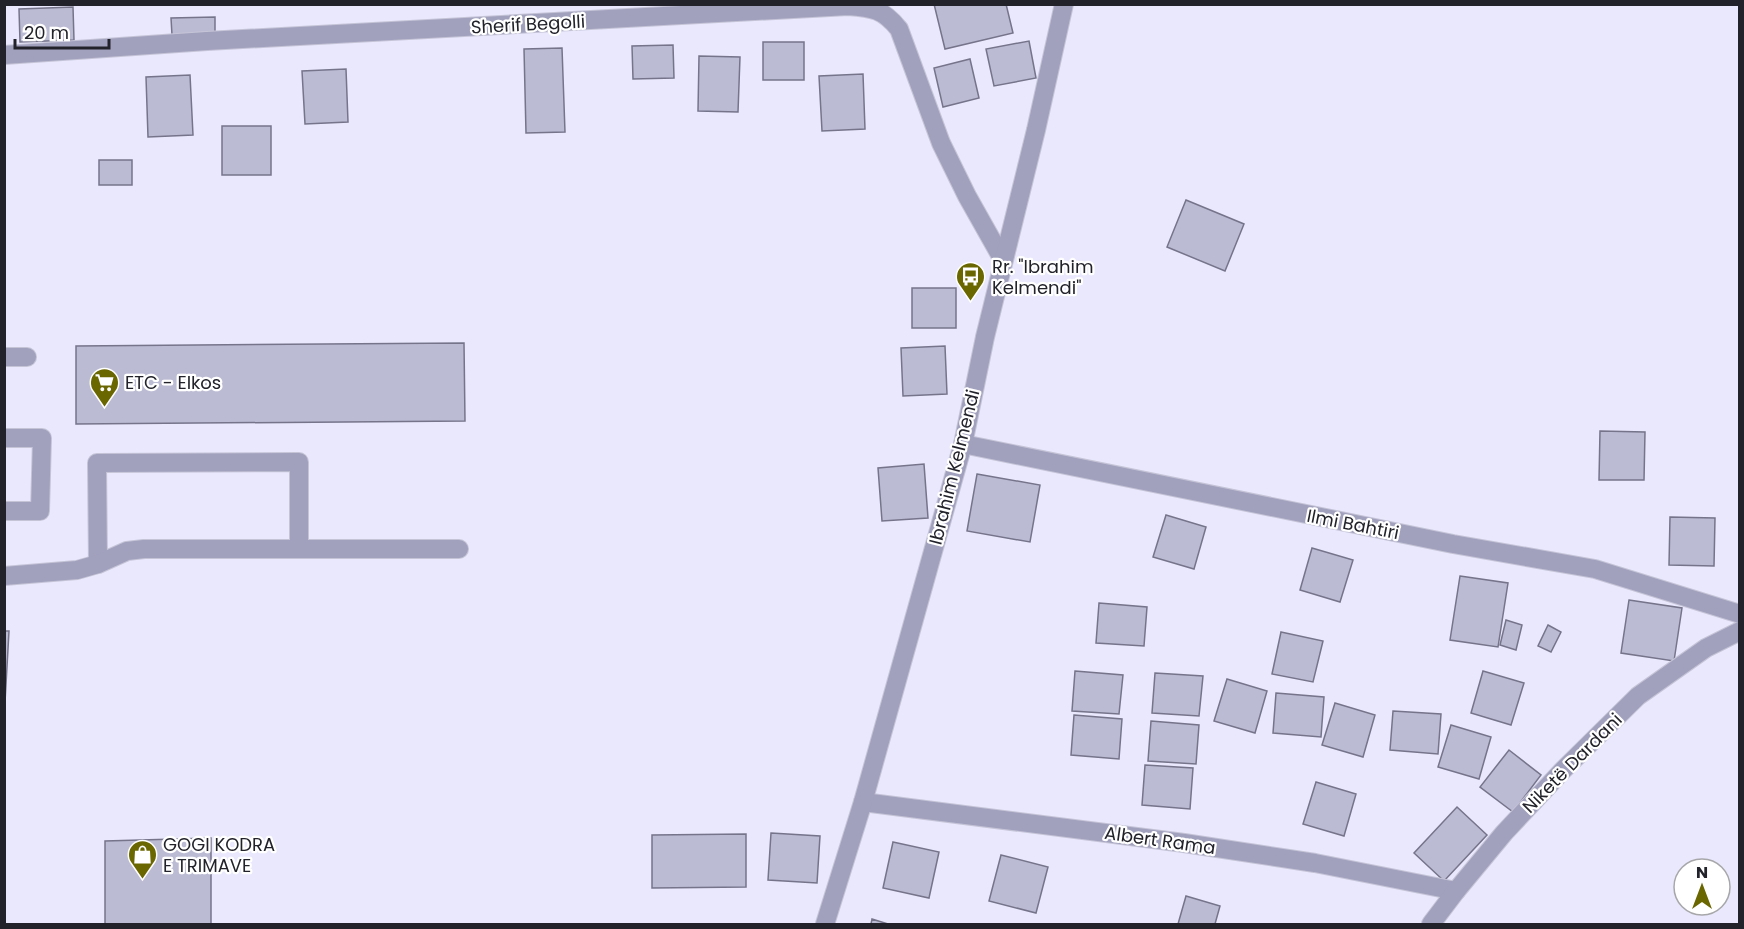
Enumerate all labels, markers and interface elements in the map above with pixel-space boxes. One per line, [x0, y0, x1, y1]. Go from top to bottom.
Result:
street label: Sherif Begolli [470, 9, 586, 39]
scale bar [15, 12, 110, 50]
text: 20 m [24, 20, 69, 45]
place label: Rr. "Ibrahim Kelmendi" [992, 254, 1093, 300]
bus stop icon: Rr. "Ibrahim Kelmendi" [955, 260, 987, 302]
supermarket icon: ETC - Elkos [88, 366, 120, 408]
place label: ETC - Elkos [125, 370, 221, 395]
street label: Ibrahim Kelmendi [923, 387, 985, 547]
street label: Ilmi Bahtiri [1305, 503, 1401, 545]
street label: Niketë Dardani [1517, 708, 1627, 818]
street label: Albert Rama [1103, 820, 1217, 860]
place label: GOGI KODRA E TRIMAVE [163, 832, 275, 878]
shop icon: GOGI KODRA E TRIMAVE [126, 838, 158, 880]
north arrow [1672, 857, 1732, 917]
text: N [1696, 861, 1708, 884]

